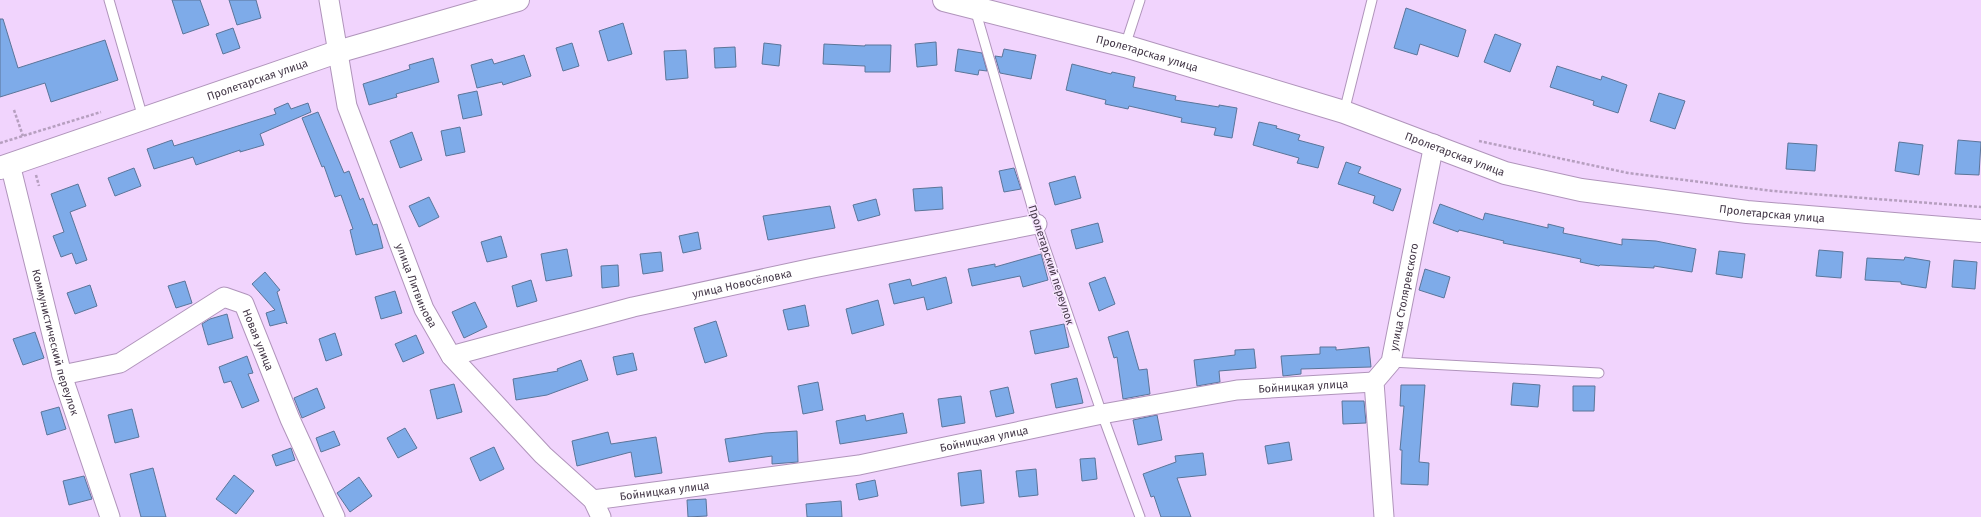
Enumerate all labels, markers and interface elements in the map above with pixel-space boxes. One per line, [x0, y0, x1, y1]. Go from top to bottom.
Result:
street label: Пролетарская улица [1095, 32, 1200, 74]
street label: Пролетарская улица [205, 56, 309, 103]
street label: Пролетарская улица [1403, 129, 1507, 179]
street label: Пролетарская улица [1718, 202, 1825, 225]
street label: Пролетарский переулок [1025, 203, 1077, 327]
street label: улица Литвинова [393, 241, 440, 330]
street label: улица Столяревского [1387, 242, 1421, 352]
street label: улица Новосёловка [691, 266, 793, 300]
street label: Коммунистический переулок [30, 268, 82, 417]
street label: Новая улица [240, 307, 276, 373]
street label: Бойницкая улица [1258, 377, 1349, 395]
street label: Бойницкая улица [939, 423, 1029, 454]
street label: Бойницкая улица [619, 478, 710, 503]

